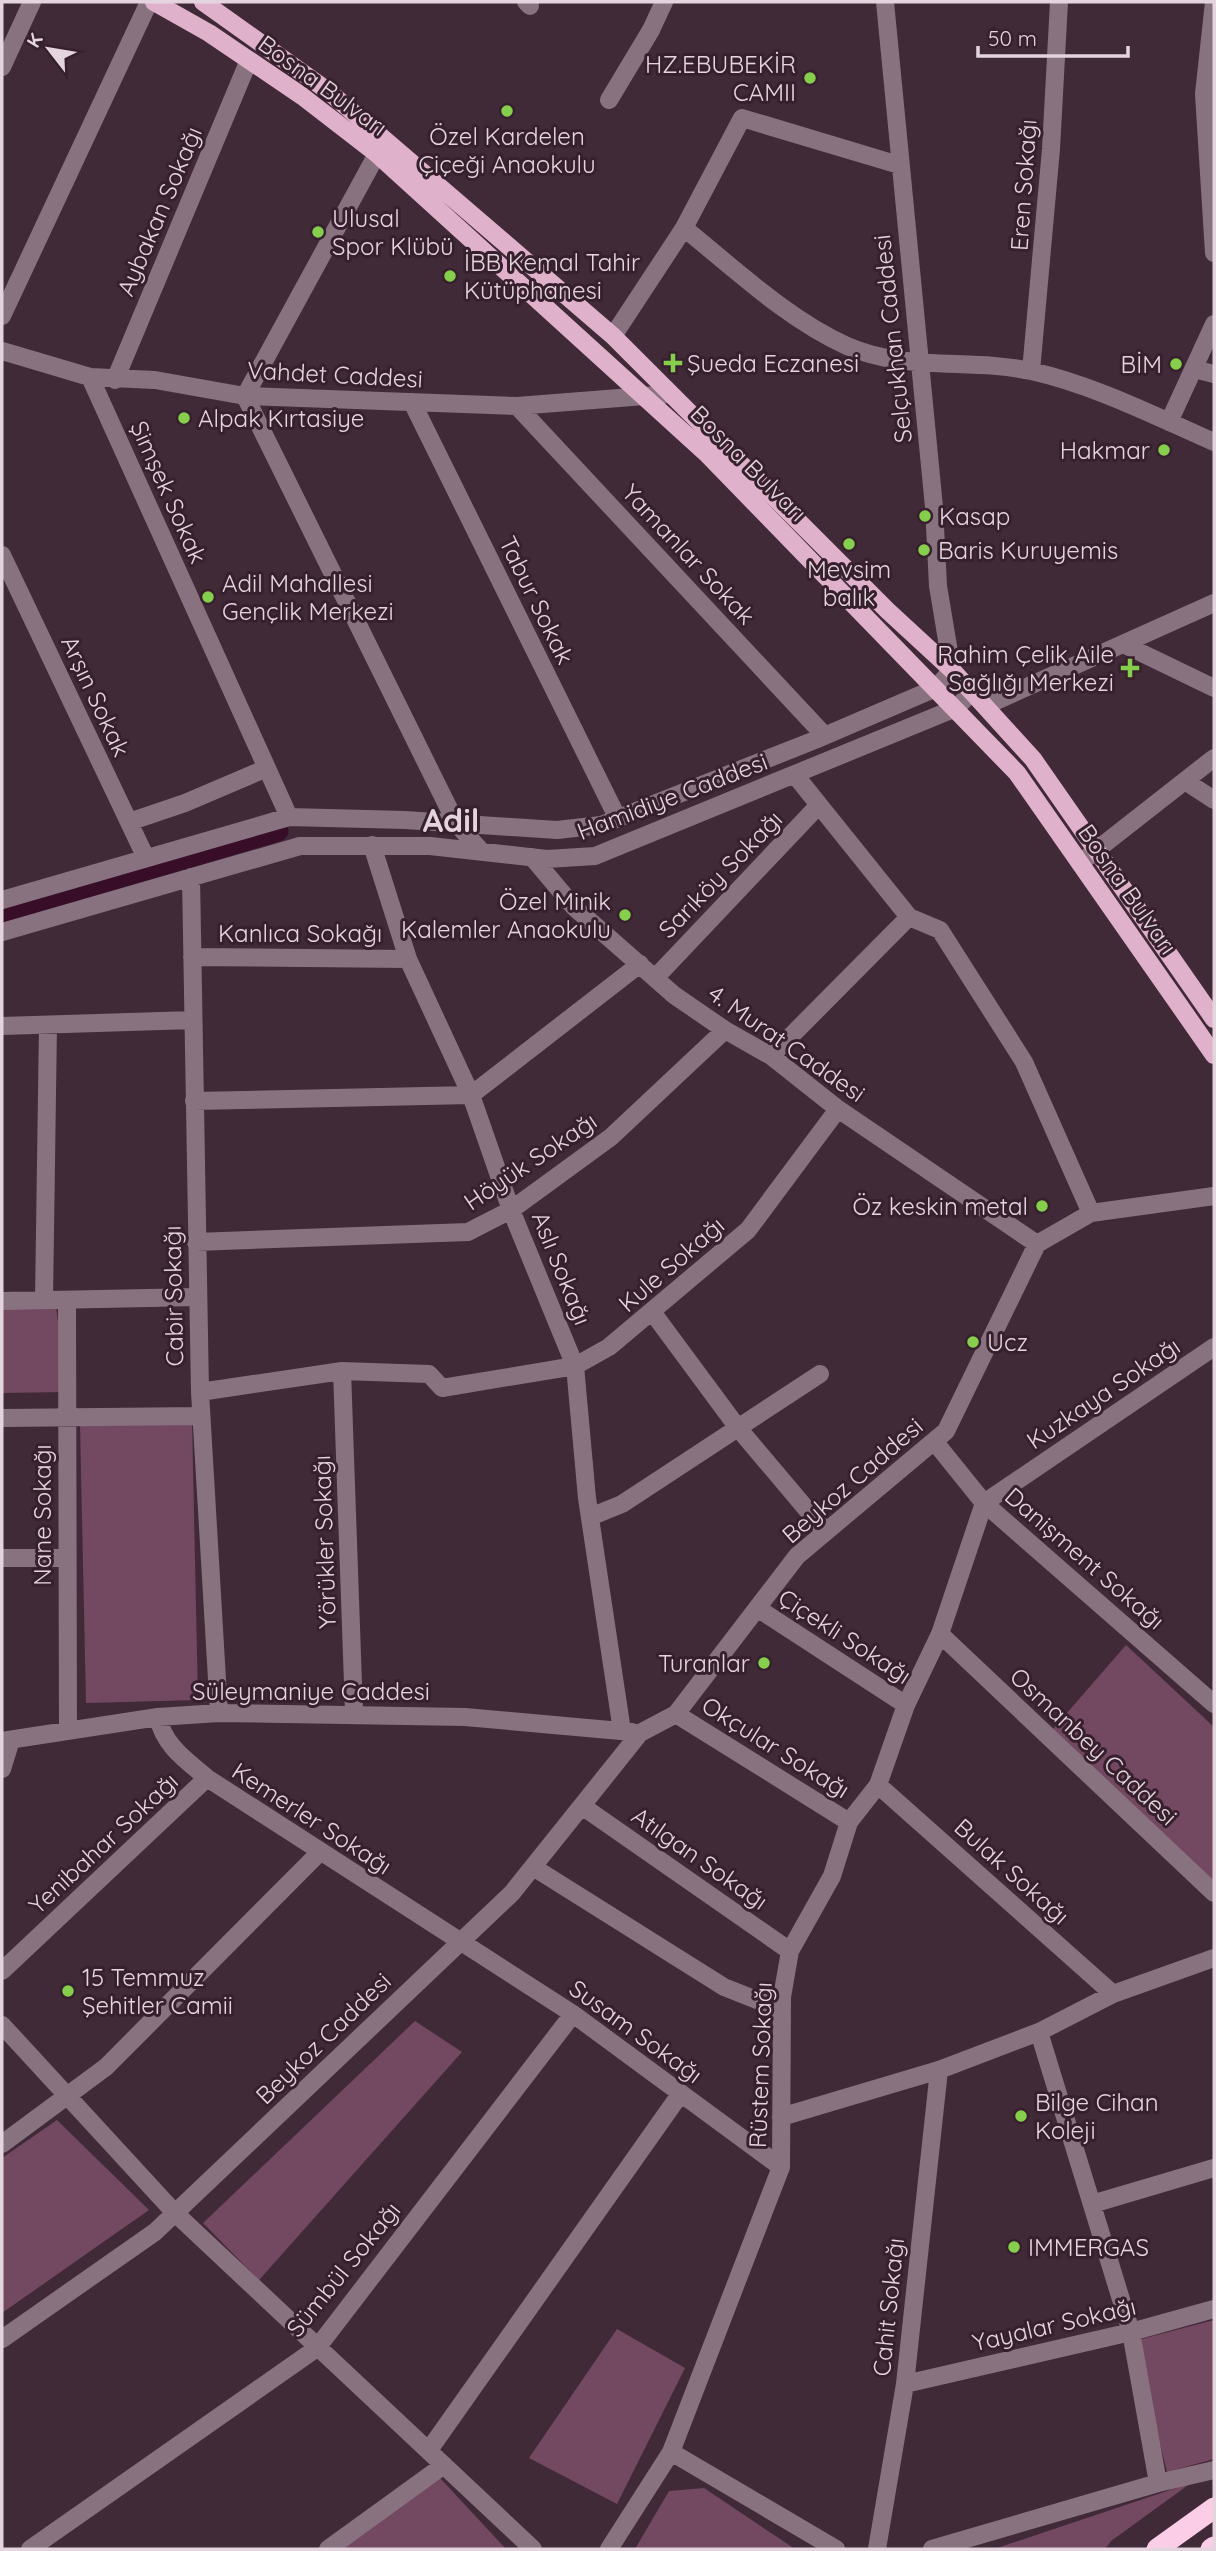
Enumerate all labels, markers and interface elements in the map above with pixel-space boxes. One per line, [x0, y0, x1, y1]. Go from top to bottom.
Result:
north arrow [14, 14, 84, 84]
scale bar [978, 14, 1128, 58]
text: 50 m [988, 25, 1037, 51]
street label: Bosna Bulvarı [253, 28, 393, 142]
text: K [21, 29, 48, 52]
place label: HZ.EBUBEKİR CAMII [645, 49, 796, 107]
marker: HZ.EBUBEKİR CAMII [802, 70, 818, 86]
marker: Özel Kardelen Çiçeği Anaokulu [499, 103, 515, 119]
street label: Eren Sokağı [1003, 118, 1043, 252]
place label: Özel Kardelen Çiçeği Anaokulu [418, 121, 596, 179]
street label: Aybakan Sokağı [110, 122, 208, 300]
place label: Ulusal Spor Klübü [332, 203, 454, 261]
marker: Ulusal Spor Klübü [310, 224, 326, 240]
street label: Selçukhan Caddesi [866, 233, 918, 445]
place label: İBB Kemal Tahir Kütüphanesi [464, 247, 640, 305]
marker: İBB Kemal Tahir Kütüphanesi [442, 268, 458, 284]
place label: Şueda Eczanesi [687, 348, 859, 378]
place label: BİM [1121, 349, 1162, 379]
street label: Vahdet Caddesi [246, 354, 424, 394]
marker: Şueda Eczanesi [665, 355, 681, 371]
marker: BİM [1168, 356, 1184, 372]
street label: Bosna Bulvarı [685, 399, 813, 527]
place label: Alpak Kırtasiye [198, 403, 364, 433]
marker: Alpak Kırtasiye [176, 410, 192, 426]
street label: Şimşek Sokak [124, 416, 214, 568]
place label: Hakmar [1060, 435, 1150, 465]
marker: Hakmar [1156, 442, 1172, 458]
street label: Yamanlar Sokak [616, 477, 762, 631]
place label: Kasap [939, 501, 1010, 531]
marker: Kasap [917, 508, 933, 524]
street label: Tabur Sokak [493, 531, 581, 669]
place label: Baris Kuruyemis [938, 535, 1118, 565]
marker: Mevsim balık [841, 536, 857, 552]
marker: Baris Kuruyemis [916, 542, 932, 558]
place label: Mevsim balık [807, 554, 891, 612]
place label: Adil Mahallesi Gençlik Merkezi [222, 568, 394, 626]
marker: Adil Mahallesi Gençlik Merkezi [200, 589, 216, 605]
street label: Arşın Sokak [55, 631, 137, 761]
place label: Rahim Çelik Aile Sağlığı Merkezi [937, 639, 1114, 697]
marker: Rahim Çelik Aile Sağlığı Merkezi [1120, 658, 1140, 678]
street label: Hamidiye Caddesi [573, 746, 771, 846]
district label: Adil [423, 800, 479, 840]
street label: Sarıköy Sokağı [652, 804, 788, 944]
street label: Bosna Bulvarı [1072, 818, 1184, 960]
place label: Özel Minik Kalemler Anaokulu [401, 886, 611, 944]
marker: Özel Minik Kalemler Anaokulu [617, 907, 633, 923]
street label: Kanlıca Sokağı [218, 918, 382, 948]
street label: 4. Murat Caddesi [703, 978, 871, 1108]
street label: Höyük Sokağı [458, 1106, 602, 1216]
place label: Öz keskin metal [852, 1191, 1028, 1221]
marker: Öz keskin metal [1034, 1198, 1050, 1214]
street label: Aslı Sokağı [526, 1207, 598, 1329]
street label: Kule Sokağı [612, 1210, 730, 1318]
street label: Cabir Sokağı [157, 1225, 189, 1367]
place label: Ucz [987, 1327, 1028, 1357]
street label: Kuzkaya Sokağı [1021, 1331, 1185, 1455]
marker: Ucz [965, 1334, 981, 1350]
street label: Beykoz Caddesi [776, 1411, 928, 1549]
street label: Nane Sokağı [27, 1444, 57, 1586]
street label: Yörükler Sokağı [306, 1455, 342, 1629]
street label: Danişment Sokağı [999, 1481, 1171, 1635]
street label: Çiçekli Sokağı [773, 1582, 917, 1690]
place label: Turanlar [658, 1648, 750, 1678]
marker: Turanlar [756, 1655, 772, 1671]
street label: Osmanbey Caddesi [1004, 1661, 1184, 1831]
street label: Süleymaniye Caddesi [192, 1676, 430, 1706]
street label: Okçular Sokağı [697, 1690, 855, 1804]
street label: Kemerler Sokağı [227, 1755, 397, 1881]
street label: Yenibahar Sokağı [22, 1766, 184, 1920]
street label: Atılgan Sokağı [626, 1800, 774, 1916]
street label: Bulak Sokağı [948, 1812, 1076, 1930]
place label: 15 Temmuz Şehitler Camii [82, 1962, 233, 2020]
street label: Beykoz Caddesi [249, 1966, 397, 2110]
street label: Susam Sokağı [564, 1973, 708, 2089]
street label: Rüstem Sokağı [742, 1981, 778, 2149]
marker: 15 Temmuz Şehitler Camii [60, 1983, 76, 1999]
place label: Bilge Cihan Koleji [1035, 2087, 1159, 2145]
marker: Bilge Cihan Koleji [1013, 2108, 1029, 2124]
street label: Sümbül Sokağı [280, 2196, 406, 2342]
place label: IMMERGAS [1028, 2232, 1149, 2262]
street label: Cahit Sokağı [866, 2236, 910, 2378]
marker: IMMERGAS [1006, 2239, 1022, 2255]
street label: Yayalar Sokağı [969, 2291, 1139, 2357]

